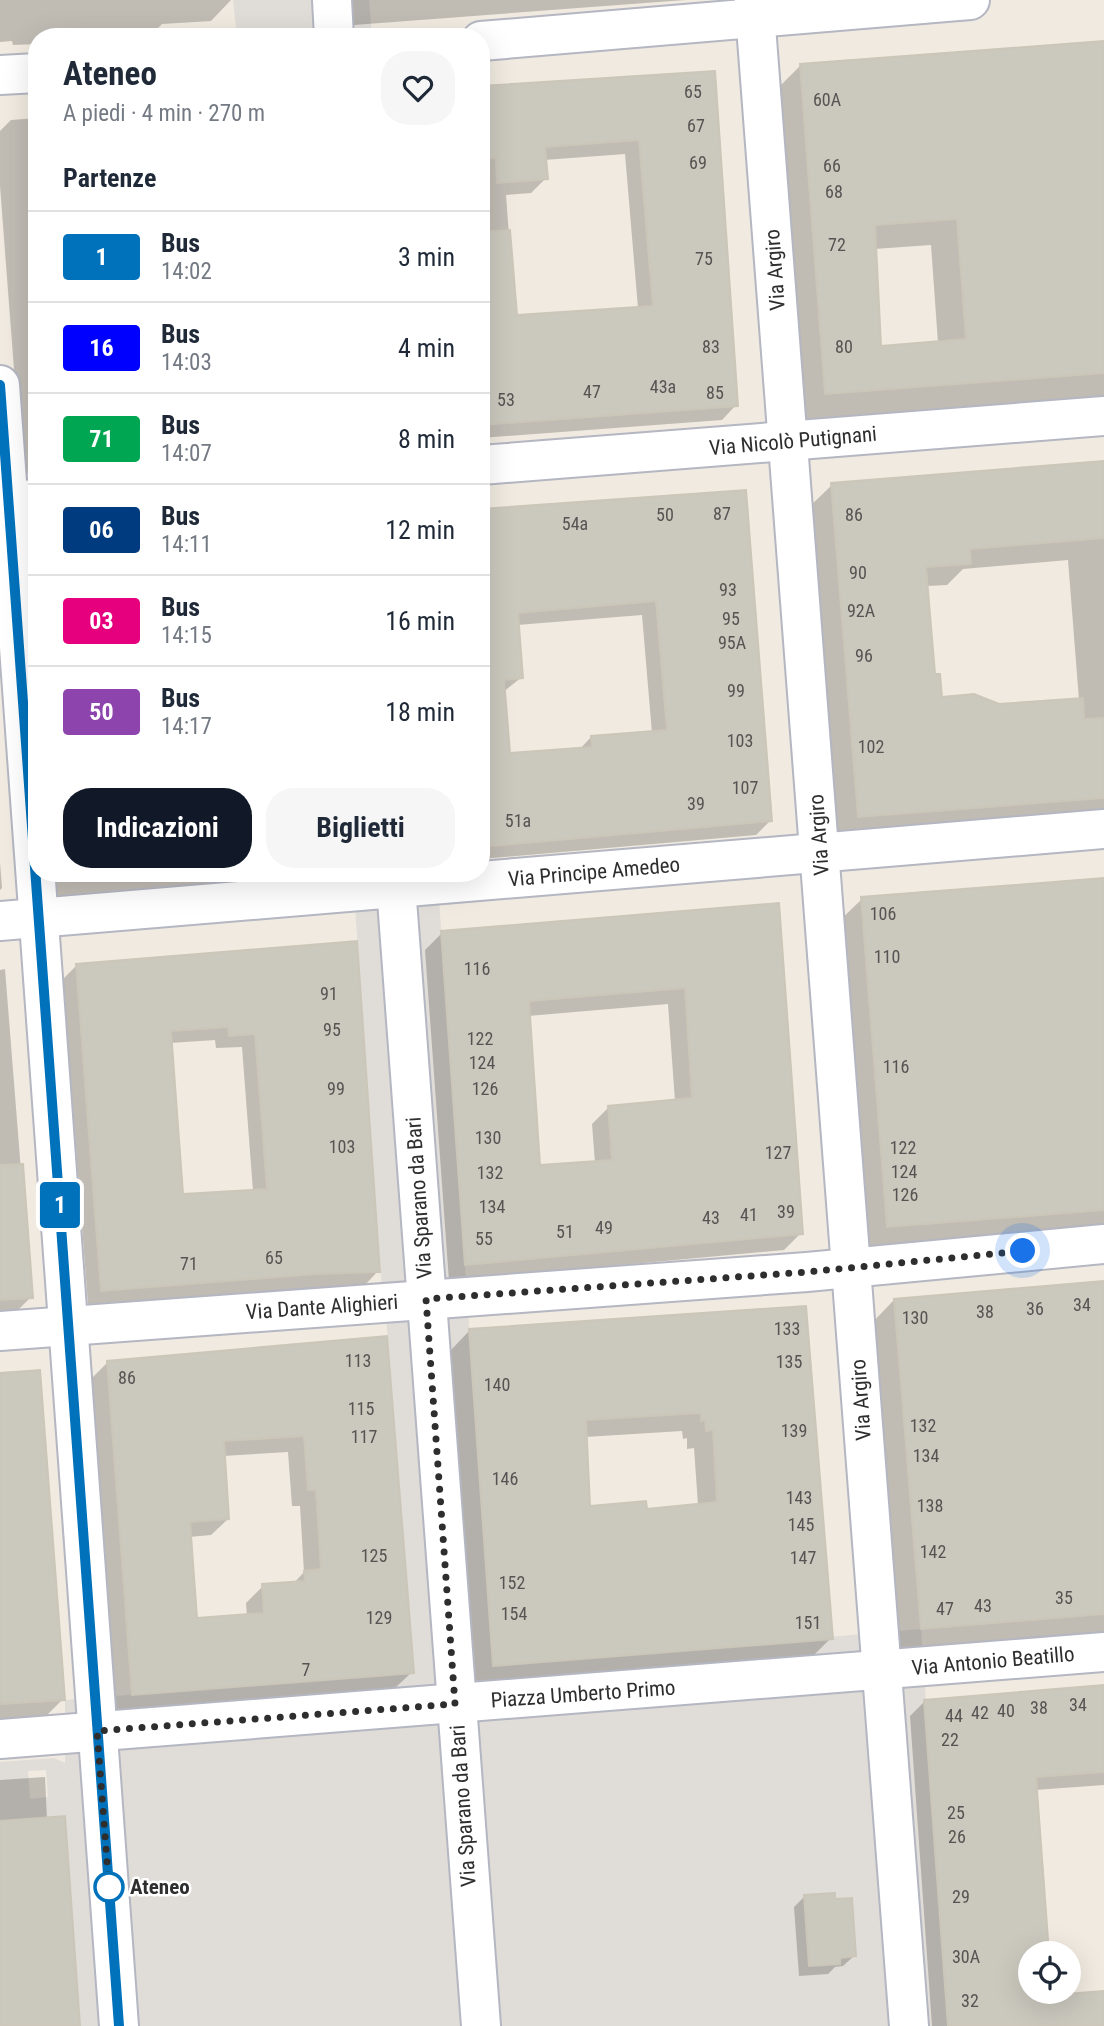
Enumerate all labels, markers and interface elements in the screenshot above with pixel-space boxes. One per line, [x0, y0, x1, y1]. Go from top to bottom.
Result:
button: heart [381, 51, 455, 125]
text: Ateneo [63, 54, 157, 93]
house number: 65 [684, 81, 702, 102]
house number: 60A [813, 89, 842, 110]
text: A piedi · 4 min · 270 m [63, 100, 265, 127]
house number: 67 [687, 115, 705, 136]
house number: 69 [689, 152, 707, 173]
house number: 66 [823, 155, 841, 176]
text: Partenze [63, 163, 156, 193]
house number: 68 [825, 181, 843, 202]
text: Bus [161, 228, 200, 258]
street label: Via Argiro [760, 228, 790, 312]
house number: 72 [828, 234, 846, 255]
text: 3 min [398, 242, 455, 272]
text: 1 [95, 243, 108, 271]
house number: 75 [695, 248, 713, 269]
text: 14:02 [161, 258, 212, 285]
text: Bus [161, 319, 200, 349]
text: 4 min [398, 333, 455, 363]
text: 16 [89, 334, 114, 362]
house number: 83 [702, 336, 720, 357]
house number: 80 [835, 336, 853, 357]
text: 14:03 [161, 349, 212, 376]
house number: 43a [650, 376, 676, 397]
house number: 47 [583, 381, 601, 402]
house number: 85 [706, 382, 724, 403]
house number: 53 [497, 389, 515, 410]
text: Bus [161, 410, 200, 440]
street label: Via Nicolò Putignani [708, 422, 878, 460]
text: 8 min [398, 424, 455, 454]
text: 71 [89, 425, 114, 453]
text: 14:07 [161, 440, 212, 467]
text: Bus [161, 501, 200, 531]
house number: 87 [713, 503, 731, 524]
house number: 50 [656, 504, 674, 525]
house number: 86 [845, 504, 863, 525]
house number: 54a [562, 513, 588, 534]
text: 12 min [385, 515, 455, 545]
text: 06 [89, 516, 114, 544]
text: 14:11 [161, 531, 212, 558]
house number: 90 [849, 562, 867, 583]
house number: 93 [719, 579, 737, 600]
text: Bus [161, 592, 200, 622]
house number: 92A [847, 600, 876, 621]
text: 16 min [385, 606, 455, 636]
text: 03 [89, 607, 114, 635]
house number: 95 [722, 608, 740, 629]
text: 14:15 [161, 622, 212, 649]
house number: 95A [718, 632, 747, 653]
house number: 96 [855, 645, 873, 666]
house number: 99 [727, 680, 745, 701]
text: Bus [161, 683, 200, 713]
text: 18 min [385, 697, 455, 727]
text: 50 [89, 698, 114, 726]
text: 14:17 [161, 713, 212, 740]
house number: 103 [727, 730, 753, 751]
house number: 102 [858, 736, 884, 757]
house number: 107 [732, 777, 758, 798]
button: Indicazioni [63, 788, 252, 868]
button: Biglietti [266, 788, 455, 868]
house number: 39 [687, 793, 705, 814]
street label: Via Argiro [804, 793, 834, 877]
house number: 51a [505, 810, 531, 831]
street label: Via Principe Amedeo [507, 853, 681, 891]
house number: 106 [870, 903, 896, 924]
house number: 110 [874, 946, 900, 967]
house number: 116 [464, 958, 490, 979]
house number: 91 [320, 983, 338, 1004]
house number: 95 [323, 1019, 341, 1040]
house number: 122 [467, 1028, 493, 1049]
house number: 124 [469, 1052, 495, 1073]
house number: 116 [883, 1056, 909, 1077]
house number: 99 [327, 1078, 345, 1099]
house number: 126 [472, 1078, 498, 1099]
street label: Via Sparano da Bari [401, 1116, 437, 1280]
house number: 130 [475, 1127, 501, 1148]
house number: 103 [329, 1136, 355, 1157]
house number: 122 [890, 1137, 916, 1158]
house number: 127 [765, 1142, 791, 1163]
house number: 124 [891, 1161, 917, 1182]
house number: 132 [477, 1162, 503, 1183]
line badge: 1 [37, 1182, 83, 1228]
house number: 126 [892, 1184, 918, 1205]
text: 1 [54, 1191, 66, 1219]
house number: 134 [479, 1196, 505, 1217]
house number: 39 [777, 1201, 795, 1222]
house number: 41 [740, 1204, 758, 1225]
house number: 43 [702, 1207, 720, 1228]
house number: 49 [595, 1217, 613, 1238]
house number: 51 [556, 1221, 574, 1242]
house number: 55 [475, 1228, 493, 1249]
your location [1005, 1233, 1040, 1268]
house number: 65 [265, 1247, 283, 1268]
house number: 71 [180, 1253, 198, 1274]
street label: Via Dante Alighieri [245, 1290, 399, 1324]
house number: 34 [1073, 1294, 1091, 1315]
house number: 36 [1026, 1298, 1044, 1319]
house number: 38 [976, 1301, 994, 1322]
house number: 130 [902, 1307, 928, 1328]
house number: 133 [774, 1318, 800, 1339]
house number: 113 [345, 1350, 371, 1371]
house number: 135 [776, 1351, 802, 1372]
street label: Via Argiro [846, 1358, 876, 1442]
house number: 86 [118, 1367, 136, 1388]
house number: 140 [484, 1374, 510, 1395]
house number: 115 [348, 1398, 374, 1419]
house number: 132 [910, 1415, 936, 1436]
house number: 139 [781, 1420, 807, 1441]
house number: 117 [351, 1426, 377, 1447]
house number: 134 [913, 1445, 939, 1466]
house number: 146 [492, 1468, 518, 1489]
house number: 143 [786, 1487, 812, 1508]
house number: 138 [917, 1495, 943, 1516]
house number: 145 [788, 1514, 814, 1535]
house number: 142 [920, 1541, 946, 1562]
house number: 125 [361, 1545, 387, 1566]
house number: 147 [790, 1547, 816, 1568]
house number: 152 [499, 1572, 525, 1593]
house number: 35 [1055, 1587, 1073, 1608]
house number: 43 [974, 1595, 992, 1616]
house number: 47 [936, 1598, 954, 1619]
house number: 154 [501, 1603, 527, 1624]
house number: 129 [366, 1607, 392, 1628]
house number: 151 [795, 1612, 821, 1633]
street label: Via Antonio Beatillo [911, 1642, 1075, 1680]
house number: 7 [302, 1659, 311, 1680]
street label: Piazza Umberto Primo [490, 1676, 676, 1712]
house number: 34 [1069, 1694, 1087, 1715]
house number: 38 [1030, 1697, 1048, 1718]
house number: 40 [997, 1700, 1015, 1721]
house number: 42 [971, 1702, 989, 1723]
house number: 44 [945, 1705, 963, 1726]
street label: Via Sparano da Bari [445, 1724, 481, 1888]
house number: 22 [941, 1729, 959, 1750]
house number: 25 [947, 1802, 965, 1823]
house number: 26 [948, 1826, 966, 1847]
marker: Ateneo [94, 1872, 124, 1902]
place label: Ateneo [130, 1875, 190, 1899]
house number: 29 [952, 1886, 970, 1907]
map controls [1018, 1941, 1081, 2004]
button: locate [1018, 1941, 1081, 2004]
house number: 30A [952, 1946, 981, 1967]
house number: 32 [961, 1990, 979, 2011]

